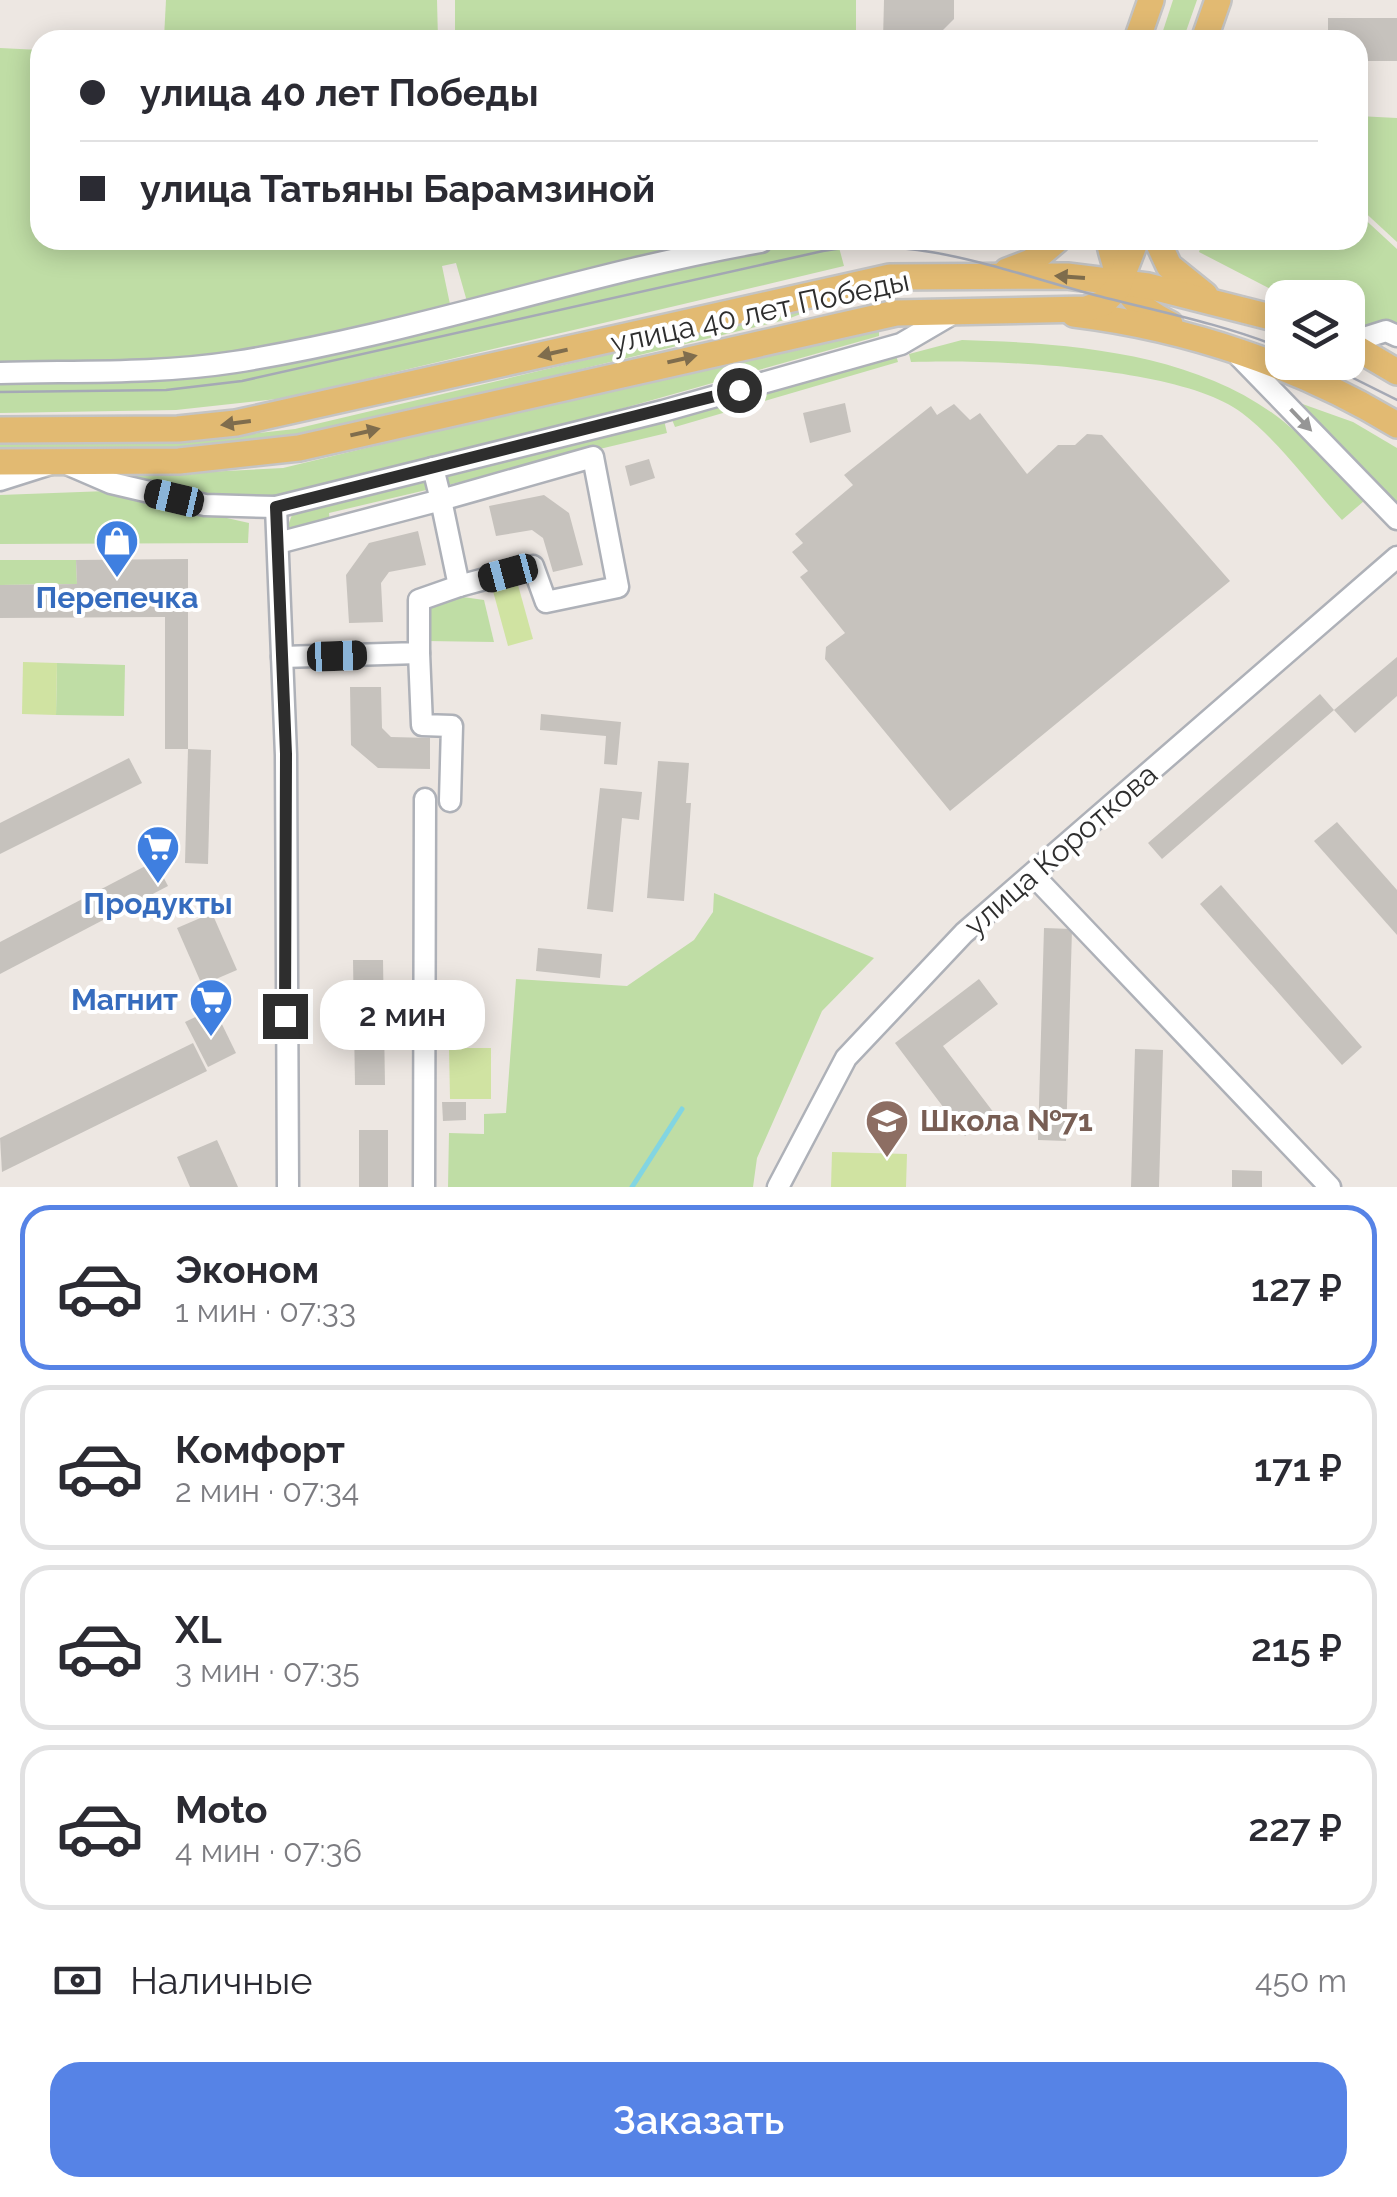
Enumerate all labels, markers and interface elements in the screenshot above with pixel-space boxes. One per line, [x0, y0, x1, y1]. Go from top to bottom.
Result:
text: улица 40 лет Победы [140, 70, 539, 115]
text: улица Татьяны Барамзиной [140, 166, 655, 211]
street label: улица 40 лет Победы [607, 263, 912, 360]
one-way arrow [1054, 268, 1086, 284]
map controls [1265, 280, 1365, 380]
button: layers [1265, 280, 1365, 380]
one-way arrow [537, 346, 568, 361]
one-way arrow [667, 351, 698, 366]
route start [717, 368, 762, 413]
one-way arrow [1289, 408, 1312, 432]
one-way arrow [219, 415, 251, 431]
one-way arrow [350, 424, 381, 439]
car [141, 477, 207, 519]
shop icon: Перепечка [94, 518, 140, 579]
car [475, 551, 541, 595]
place label: Перепечка [35, 580, 199, 615]
car [306, 640, 368, 672]
street label: улица Короткова [957, 756, 1164, 943]
supermarket icon: Продукты [135, 824, 181, 885]
place label: Продукты [83, 886, 233, 921]
supermarket icon: Магнит [188, 977, 234, 1038]
callout: 2 мин [320, 981, 485, 1051]
place label: Магнит [71, 982, 178, 1017]
route end [263, 994, 308, 1039]
text: 2 мин [359, 996, 446, 1033]
school or university icon: Школа №71 [864, 1098, 910, 1159]
place label: Школа №71 [920, 1103, 1093, 1138]
icon: car [55, 1243, 145, 1333]
text: Эконом [175, 1247, 319, 1292]
text: 127 ₽ [1251, 1265, 1342, 1310]
text: 1 мин · 07:33 [175, 1292, 356, 1329]
icon: car [55, 1423, 145, 1513]
text: Комфорт [175, 1427, 345, 1472]
text: 171 ₽ [1254, 1445, 1342, 1490]
text: 2 мин · 07:34 [175, 1472, 359, 1509]
icon: car [55, 1603, 145, 1693]
text: XL [175, 1607, 222, 1652]
text: 215 ₽ [1251, 1625, 1342, 1670]
text: 3 мин · 07:35 [175, 1652, 360, 1689]
icon: car [55, 1783, 145, 1873]
text: Moto [175, 1787, 268, 1832]
text: 227 ₽ [1248, 1805, 1342, 1850]
text: 4 мин · 07:36 [175, 1832, 362, 1869]
icon: cash [50, 1953, 105, 2008]
text: Наличные [130, 1958, 313, 2003]
text: 450 m [1255, 1962, 1347, 1999]
button: Заказать [50, 2062, 1347, 2177]

